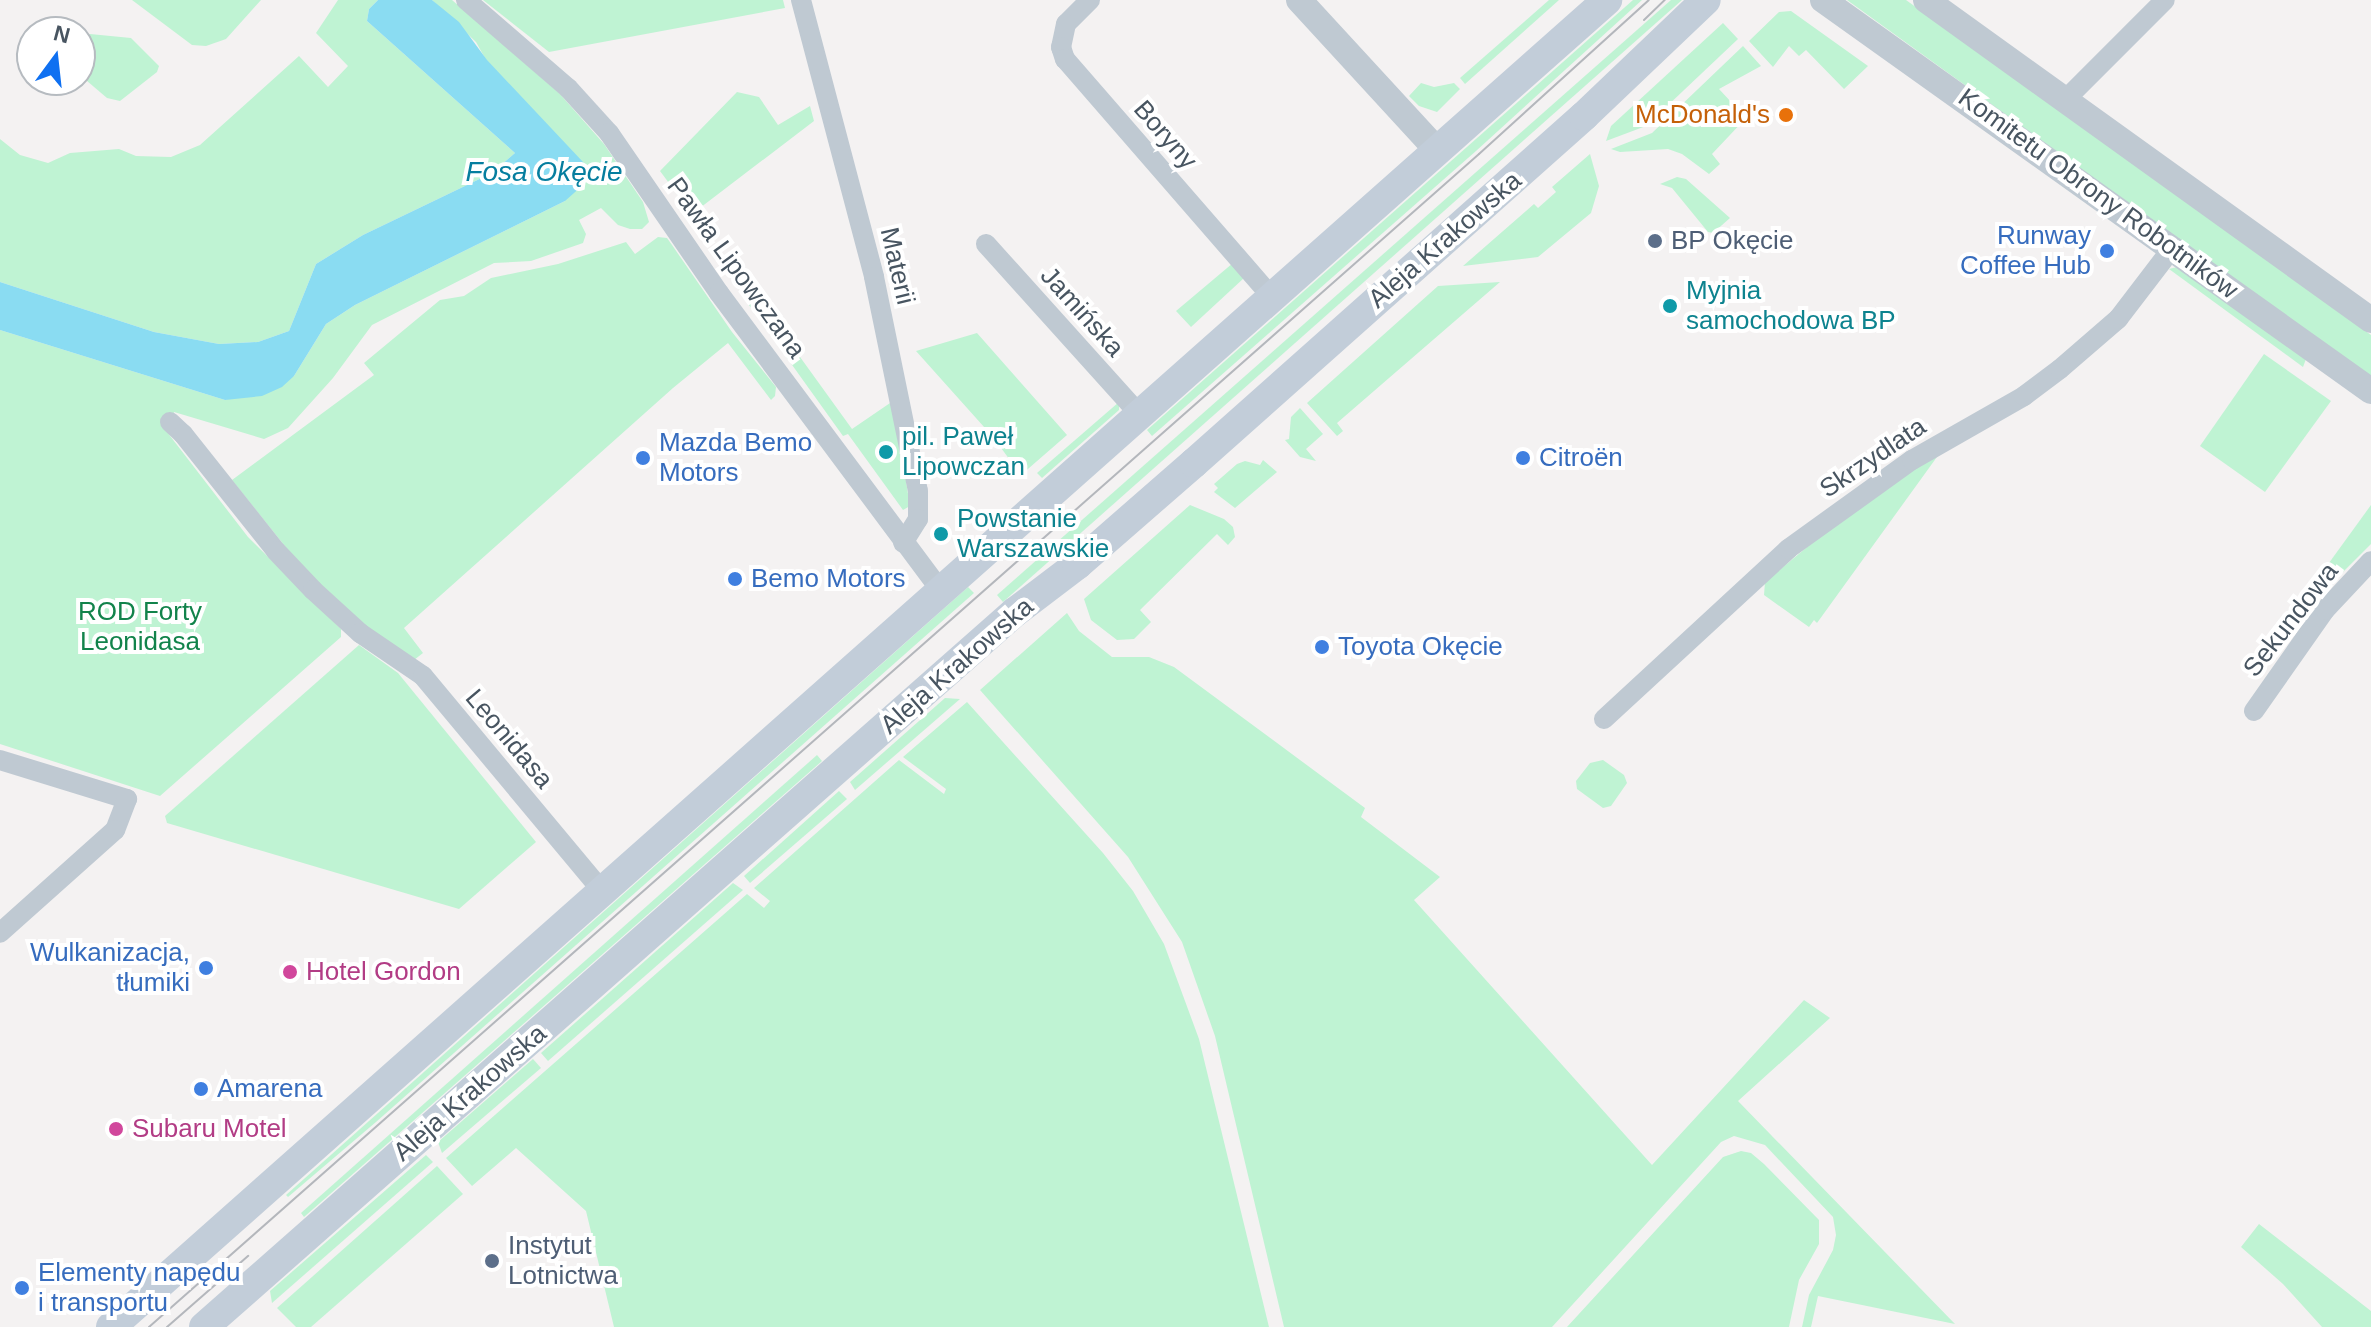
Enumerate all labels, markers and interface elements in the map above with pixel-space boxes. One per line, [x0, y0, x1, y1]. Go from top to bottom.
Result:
north arrow [16, 16, 96, 96]
text: N [51, 20, 73, 48]
street label: Komitetu Obrony Robotników [1952, 82, 2244, 306]
street label: Boryny [1127, 94, 1203, 176]
place label: McDonald's [1635, 99, 1770, 131]
marker: McDonald's [1777, 106, 1795, 124]
water label: Fosa Okęcie [465, 155, 623, 189]
street label: Aleja Krakowska [1362, 165, 1528, 315]
street label: Pawła Lipowczana [660, 172, 812, 364]
place label: Runway Coffee Hub [1960, 220, 2091, 282]
street label: Materii [873, 224, 921, 308]
place label: BP Okęcie [1671, 225, 1794, 257]
marker: BP Okęcie [1646, 232, 1664, 250]
marker: Runway Coffee Hub [2098, 242, 2116, 260]
street label: Jamińska [1034, 261, 1130, 363]
place label: Myjnia samochodowa BP [1686, 275, 1896, 336]
marker: Myjnia samochodowa BP [1661, 297, 1679, 315]
street label: Skrzydlata [1814, 411, 1932, 505]
place label: pil. Paweł Lipowczan [902, 421, 1025, 482]
place label: Mazda Bemo Motors [659, 427, 812, 488]
place label: Citroën [1539, 442, 1623, 474]
marker: pil. Paweł Lipowczan [877, 443, 895, 461]
marker: Mazda Bemo Motors [634, 449, 652, 467]
marker: Citroën [1514, 449, 1532, 467]
place label: Powstanie Warszawskie [957, 503, 1109, 564]
marker: Powstanie Warszawskie [932, 525, 950, 543]
street label: Sekundowa [2237, 557, 2345, 683]
place label: Bemo Motors [751, 563, 906, 595]
marker: Bemo Motors [726, 570, 744, 588]
street label: Aleja Krakowska [874, 591, 1040, 741]
park label: ROD Forty Leonidasa [78, 596, 202, 658]
place label: Toyota Okęcie [1338, 631, 1503, 663]
marker: Toyota Okęcie [1313, 638, 1331, 656]
street label: Leonidasa [458, 683, 560, 795]
place label: Wulkanizacja, tłumiki [30, 937, 190, 998]
place label: Hotel Gordon [306, 956, 461, 988]
marker: Wulkanizacja, tłumiki [197, 959, 215, 977]
marker: Hotel Gordon [281, 963, 299, 981]
street label: Aleja Krakowska [387, 1018, 553, 1168]
place label: Amarena [217, 1073, 322, 1105]
marker: Amarena [192, 1080, 210, 1098]
place label: Subaru Motel [132, 1113, 287, 1145]
marker: Subaru Motel [107, 1120, 125, 1138]
place label: Instytut Lotnictwa [508, 1230, 618, 1292]
marker: Instytut Lotnictwa [483, 1252, 501, 1270]
place label: Elementy napędu i transportu [38, 1257, 240, 1318]
marker: Elementy napędu i transportu [13, 1279, 31, 1297]

